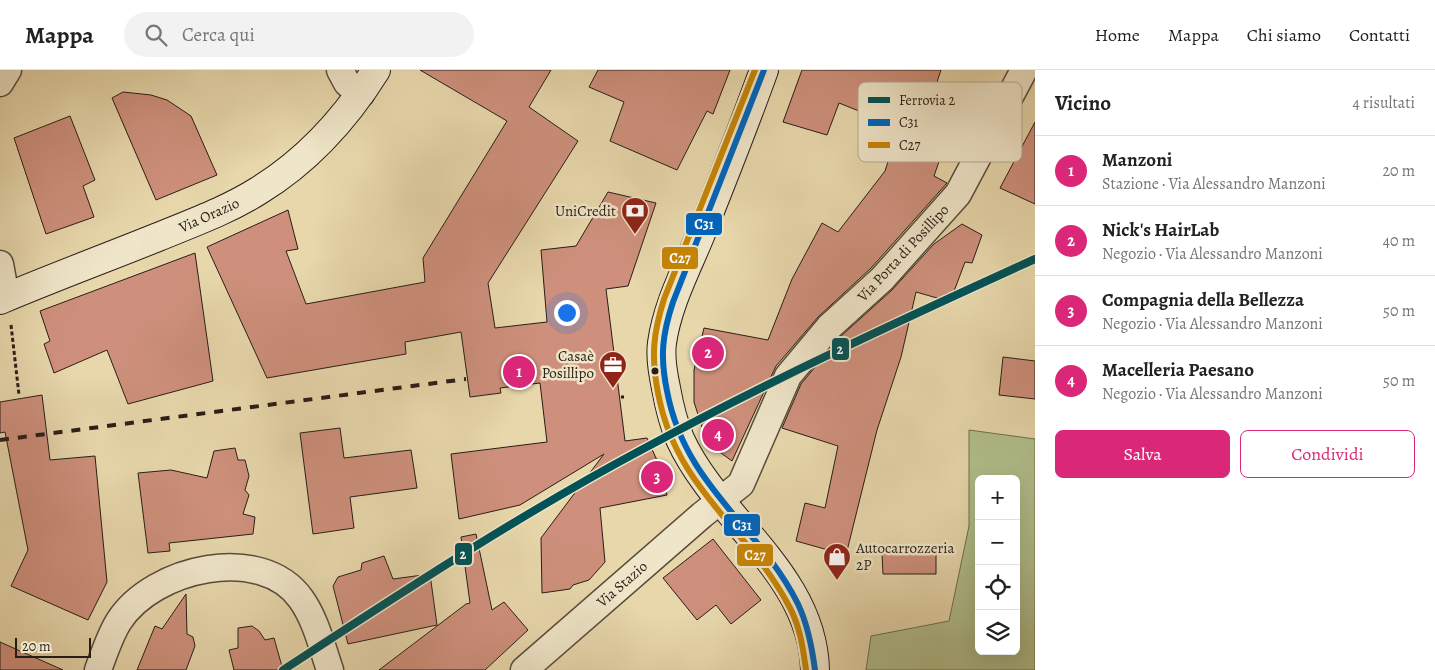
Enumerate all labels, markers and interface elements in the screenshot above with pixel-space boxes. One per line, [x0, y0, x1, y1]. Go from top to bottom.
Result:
search box [124, 12, 474, 57]
text: Mappa [25, 19, 94, 51]
icon: search [142, 21, 170, 49]
text: Cerca qui [182, 22, 255, 48]
text: Home [1095, 23, 1140, 47]
text: Mappa [1168, 23, 1219, 47]
text: Chi siamo [1247, 23, 1321, 47]
text: Contatti [1349, 23, 1410, 47]
legend [858, 82, 1022, 162]
text: Vicino [1055, 89, 1111, 117]
text: Ferrovia 2 [899, 91, 956, 110]
text: 4 risultati [1352, 92, 1415, 114]
text: C31 [899, 113, 919, 132]
text: C27 [899, 136, 920, 155]
text: Manzoni [1102, 147, 1172, 173]
text: 1 [1068, 160, 1074, 182]
text: 20 m [1382, 160, 1415, 182]
text: Stazione · Via Alessandro Manzoni [1102, 173, 1326, 195]
street label: Via Orazio [175, 193, 242, 238]
bank icon: UniCredit [620, 196, 650, 235]
street label: Via Porta di Posillipo [852, 200, 953, 307]
place label: UniCredit [555, 201, 616, 221]
line badge: C31 [685, 212, 723, 236]
text: C31 [694, 215, 714, 234]
text: Nick's HairLab [1102, 217, 1219, 243]
text: 2 [1067, 230, 1075, 252]
text: 40 m [1383, 230, 1415, 252]
text: Negozio · Via Alessandro Manzoni [1102, 243, 1323, 265]
line badge: C27 [661, 246, 699, 270]
text: C27 [669, 249, 691, 268]
text: Compagnia della Bellezza [1102, 287, 1304, 313]
your location [554, 300, 580, 326]
text: 3 [1068, 300, 1074, 322]
text: 50 m [1383, 300, 1415, 322]
text: Negozio · Via Alessandro Manzoni [1102, 313, 1323, 335]
pin: 2 [692, 334, 724, 372]
line badge: 2 [831, 337, 850, 361]
text: 2 [837, 340, 844, 359]
place label: Casaè Posillipo [542, 346, 594, 383]
office icon: Casaè Posillipo [598, 350, 628, 389]
pin: 1 [503, 353, 535, 391]
text: Macelleria Paesano [1102, 357, 1254, 383]
unlabelled marker [650, 366, 660, 376]
text: 4 [1067, 370, 1075, 392]
text: 50 m [1383, 370, 1415, 392]
text: Negozio · Via Alessandro Manzoni [1102, 383, 1323, 405]
pin: 4 [702, 416, 734, 454]
button: Salva [1055, 430, 1230, 478]
button: Condividi [1240, 430, 1415, 478]
pin: 3 [641, 458, 673, 496]
map controls [975, 475, 1020, 655]
button: + [975, 475, 1020, 520]
line badge: C31 [723, 513, 761, 537]
text: C31 [732, 516, 752, 535]
button: − [975, 520, 1020, 565]
place label: Autocarrozzeria 2P [855, 538, 955, 575]
line badge: 2 [454, 542, 473, 566]
shop icon: Autocarrozzeria 2P [822, 542, 852, 581]
line badge: C27 [736, 543, 774, 567]
text: 2 [460, 545, 467, 564]
text: C27 [744, 546, 766, 565]
street label: Via Stazio [592, 556, 652, 612]
button: locate [975, 565, 1020, 610]
button: layers [975, 610, 1020, 655]
scale bar [15, 635, 91, 658]
text: 20 m [22, 637, 51, 656]

